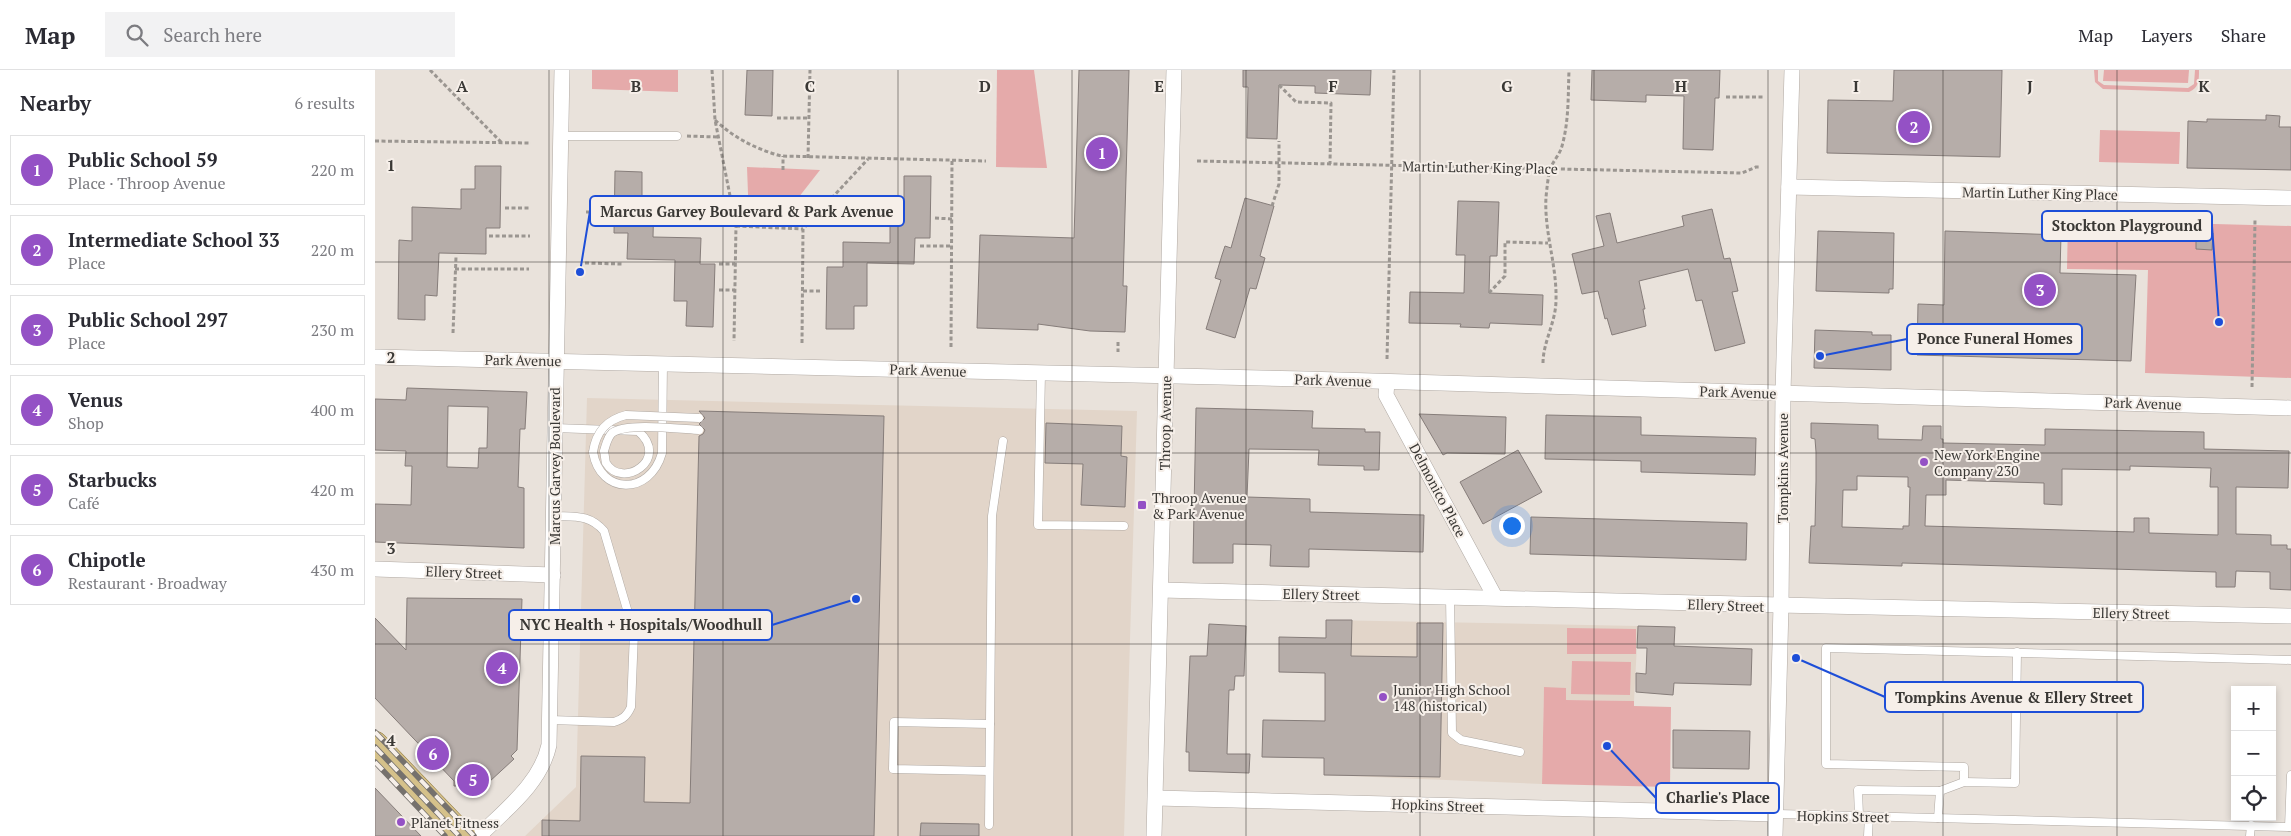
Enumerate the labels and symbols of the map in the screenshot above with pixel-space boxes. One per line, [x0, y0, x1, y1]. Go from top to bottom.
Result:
text: A [456, 75, 468, 97]
text: B [631, 75, 641, 97]
text: C [805, 75, 815, 97]
text: D [979, 75, 991, 97]
text: E [1154, 75, 1164, 97]
text: F [1328, 75, 1338, 97]
text: G [1501, 75, 1513, 97]
text: H [1675, 75, 1687, 97]
text: I [1853, 75, 1859, 97]
text: J [2027, 75, 2033, 97]
text: K [2198, 75, 2210, 97]
pin: 2 [1898, 108, 1930, 146]
pin: 1 [1086, 134, 1118, 172]
text: 1 [386, 154, 396, 176]
street label: Martin Luther King Place [1402, 156, 1558, 178]
street label: Martin Luther King Place [1962, 182, 2118, 204]
callout: Marcus Garvey Boulevard & Park Avenue [590, 196, 904, 226]
text: Marcus Garvey Boulevard & Park Avenue [600, 201, 894, 221]
callout: Stockton Playground [2042, 211, 2212, 241]
text: Stockton Playground [2052, 215, 2202, 235]
pin: 3 [2024, 271, 2056, 309]
callout: Ponce Funeral Homes [1907, 324, 2082, 354]
text: Ponce Funeral Homes [1917, 328, 2073, 348]
text: 2 [386, 346, 396, 368]
street label: Park Avenue [484, 350, 562, 370]
street label: Park Avenue [889, 359, 967, 381]
street label: Park Avenue [1294, 369, 1372, 391]
street label: Throop Avenue [1155, 376, 1175, 470]
street label: Park Avenue [1699, 381, 1777, 403]
street label: Marcus Garvey Boulevard [545, 387, 564, 545]
street label: Park Avenue [2104, 392, 2182, 414]
street label: Tompkins Avenue [1773, 413, 1792, 523]
street label: Delmonico Place [1405, 440, 1471, 540]
place label: New York Engine Company 230 [1934, 445, 2040, 480]
marker: New York Engine Company 230 [1918, 456, 1930, 468]
place label: Throop Avenue & Park Avenue [1152, 488, 1247, 523]
marker: Throop Avenue & Park Avenue [1136, 499, 1148, 511]
your location [1499, 513, 1525, 539]
text: 3 [386, 537, 396, 559]
street label: Ellery Street [425, 561, 504, 583]
street label: Ellery Street [1282, 584, 1360, 604]
street label: Ellery Street [1687, 594, 1766, 616]
street label: Ellery Street [2092, 603, 2170, 623]
callout: NYC Health + Hospitals/Woodhull [509, 610, 772, 640]
text: NYC Health + Hospitals/Woodhull [520, 614, 762, 634]
pin: 4 [486, 649, 518, 687]
place label: Junior High School 148 (historical) [1393, 680, 1510, 715]
callout: Tompkins Avenue & Ellery Street [1885, 682, 2143, 712]
text: Tompkins Avenue & Ellery Street [1895, 687, 2133, 707]
marker: Junior High School 148 (historical) [1377, 691, 1389, 703]
text: 4 [386, 729, 396, 751]
pin: 6 [417, 735, 449, 773]
pin: 5 [457, 761, 489, 799]
callout: Charlie's Place [1656, 783, 1779, 813]
text: Charlie's Place [1666, 787, 1770, 807]
street label: Hopkins Street [1391, 794, 1485, 816]
street label: Hopkins Street [1797, 806, 1890, 826]
place label: Planet Fitness [411, 813, 499, 832]
marker: Planet Fitness [395, 816, 407, 828]

